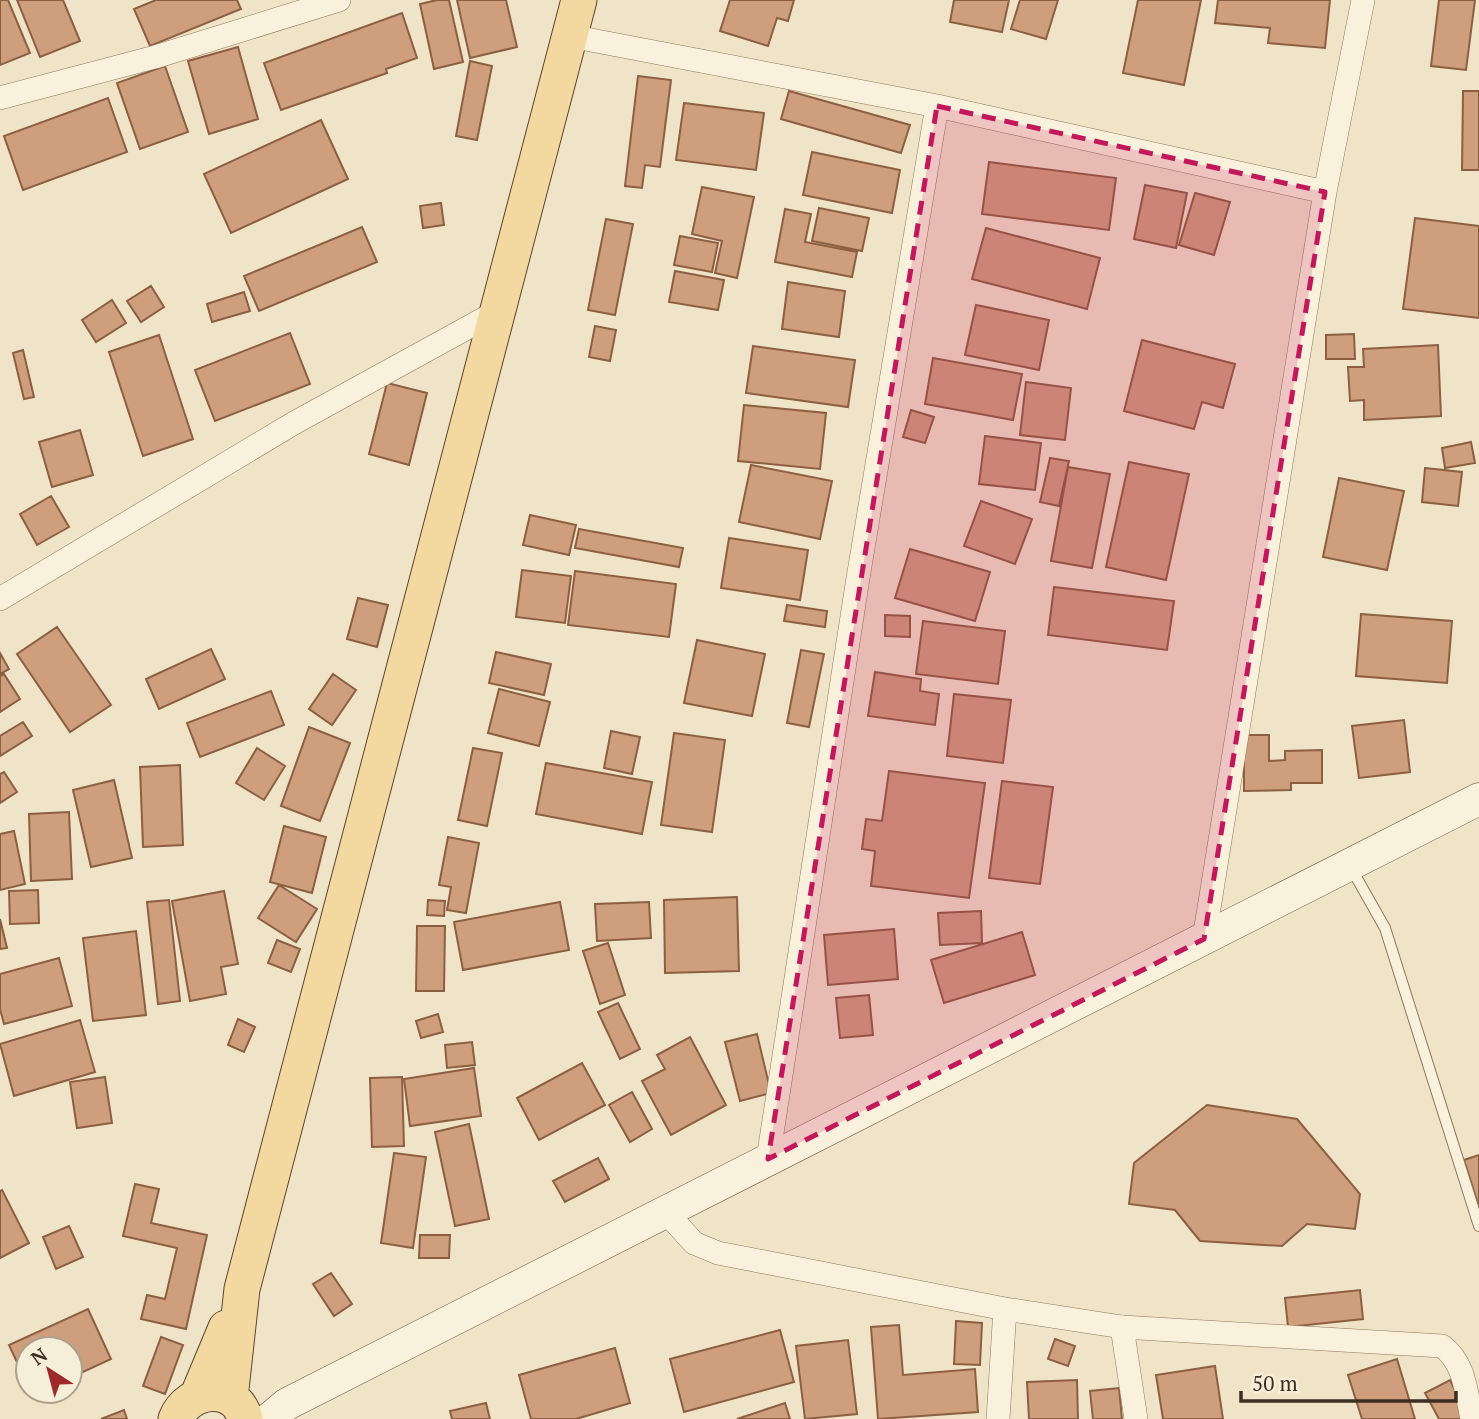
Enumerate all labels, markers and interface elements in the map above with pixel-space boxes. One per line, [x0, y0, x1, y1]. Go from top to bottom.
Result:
north arrow [14, 1335, 84, 1405]
text: N [26, 1341, 52, 1370]
scale bar [1241, 1360, 1456, 1404]
text: 50 m [1252, 1369, 1298, 1397]

